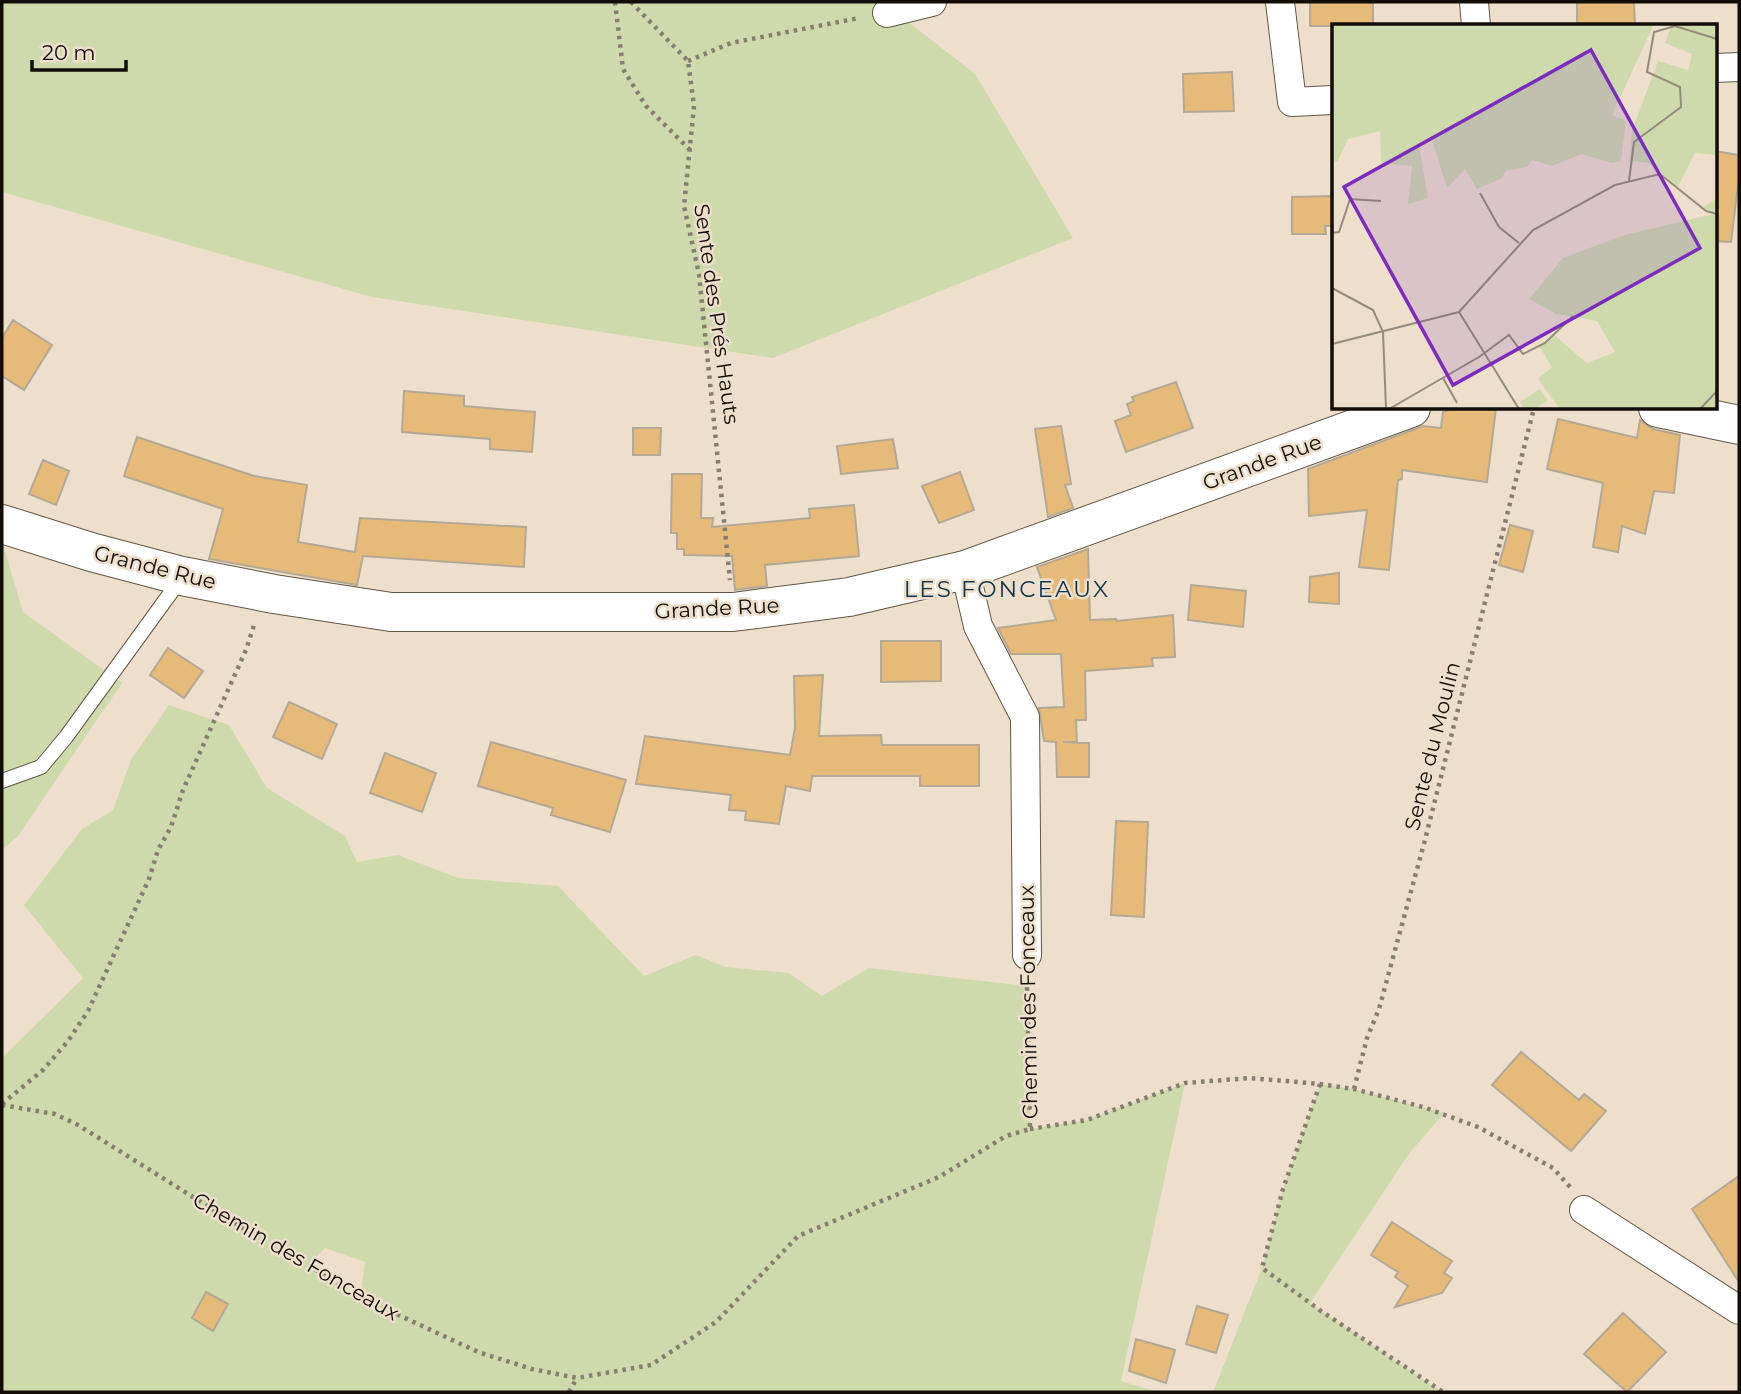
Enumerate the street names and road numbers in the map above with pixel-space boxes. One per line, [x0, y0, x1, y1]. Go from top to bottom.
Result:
street label: Sente des Prés Hauts [689, 202, 745, 426]
street label: Grande Rue [1199, 429, 1325, 495]
street label: Grande Rue [91, 540, 219, 594]
street label: Grande Rue [654, 592, 780, 624]
street label: Sente du Moulin [1399, 659, 1465, 833]
street label: Chemin des Fonceaux [1013, 885, 1043, 1119]
street label: Chemin des Fonceaux [188, 1187, 404, 1325]

